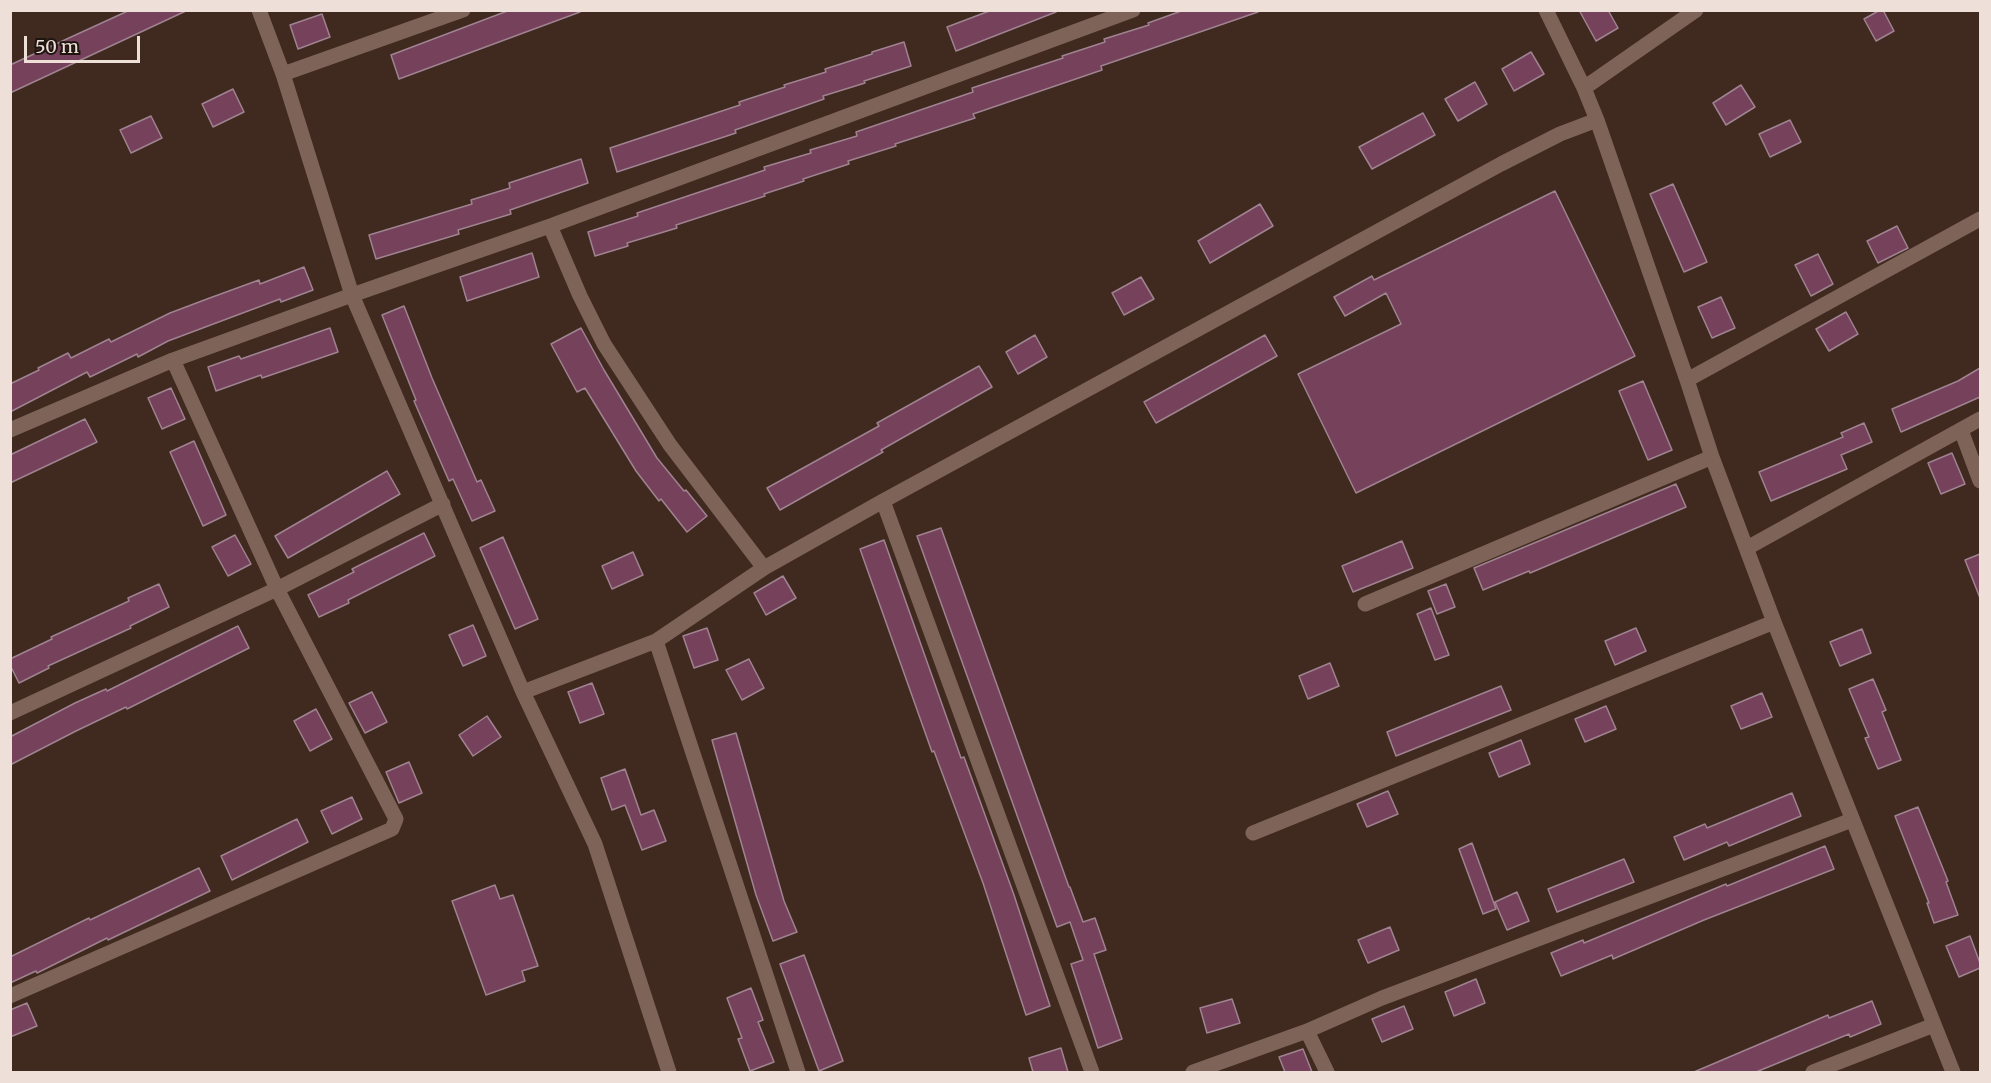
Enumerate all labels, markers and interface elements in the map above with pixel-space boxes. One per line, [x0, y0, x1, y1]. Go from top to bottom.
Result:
scale bar [27, 24, 142, 62]
text: 50 m [35, 35, 79, 58]

